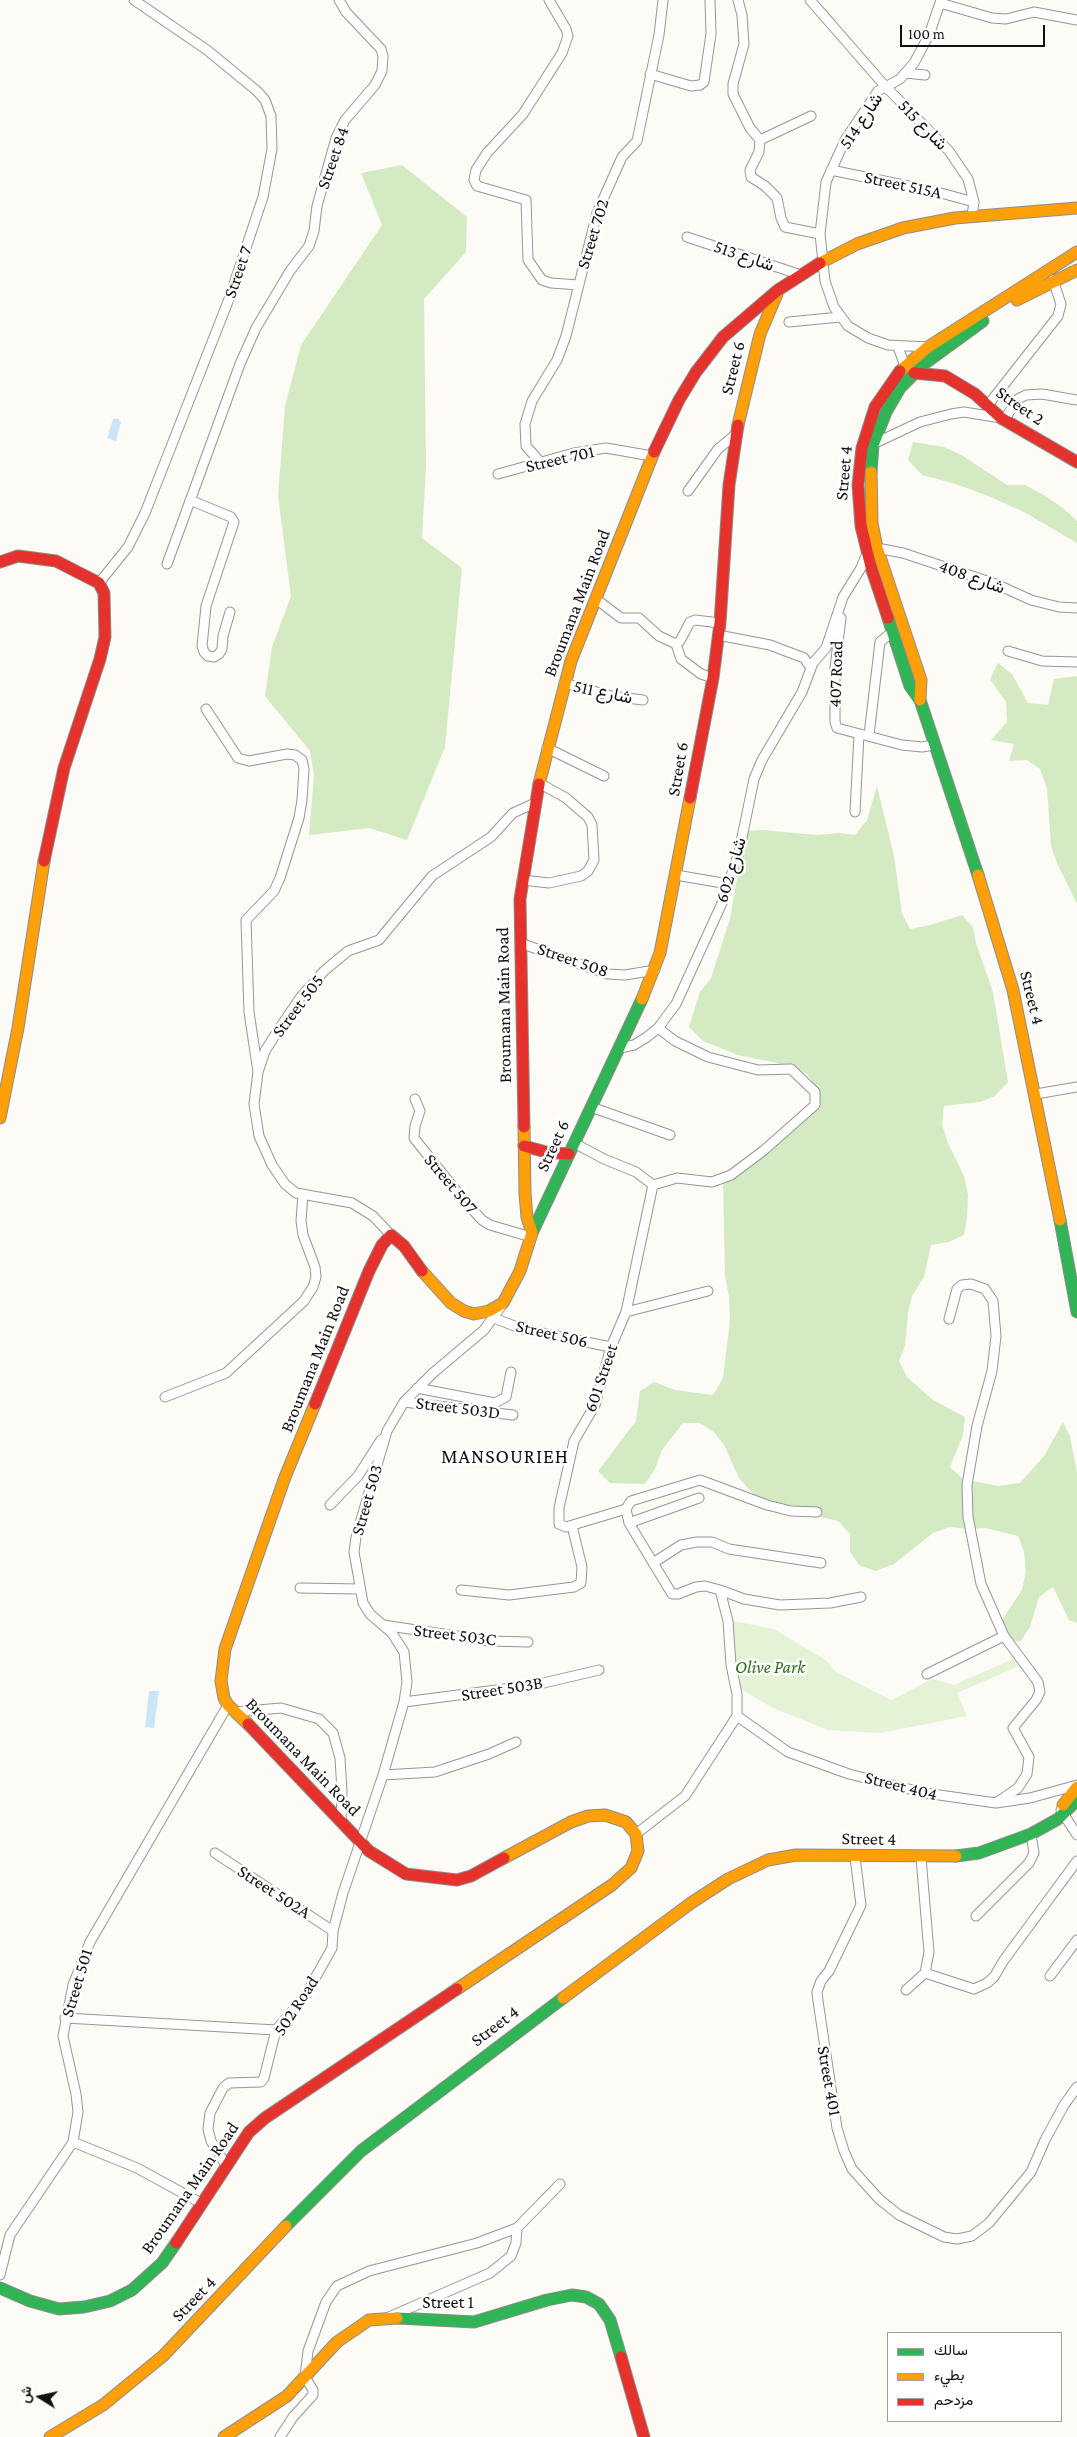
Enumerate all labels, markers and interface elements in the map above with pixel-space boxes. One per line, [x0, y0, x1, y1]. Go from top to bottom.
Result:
scale bar [902, 15, 1047, 47]
text: 100 m [908, 26, 945, 42]
street label: شارع 514 [834, 89, 888, 153]
street label: شارع 515 [894, 95, 952, 155]
street label: Street 84 [312, 124, 354, 192]
street label: Street 515A [862, 166, 944, 204]
street label: Street 702 [572, 196, 614, 272]
street label: شارع 513 [711, 236, 777, 276]
street label: Street 7 [219, 243, 257, 301]
street label: Street 6 [716, 339, 750, 397]
street label: Street 2 [992, 382, 1048, 430]
street label: Street 701 [524, 441, 596, 477]
street label: Street 4 [831, 445, 857, 501]
street label: Broumana Main Road [539, 526, 615, 680]
street label: شارع 408 [936, 555, 1008, 599]
street label: 407 Road [824, 640, 848, 708]
street label: شارع 511 [571, 675, 635, 709]
street label: Street 6 [663, 740, 693, 798]
street label: شارع 602 [711, 835, 751, 905]
street label: Broumana Main Road [492, 927, 516, 1083]
street label: Street 508 [535, 938, 611, 982]
street label: Street 4 [1015, 969, 1049, 1027]
street label: Street 505 [267, 970, 329, 1042]
street label: Street 6 [532, 1117, 574, 1175]
street label: Street 507 [420, 1149, 482, 1219]
street label: Broumana Main Road [276, 1283, 354, 1435]
street label: Street 506 [514, 1315, 590, 1353]
street label: 601 Street [579, 1341, 623, 1415]
street label: Street 503D [415, 1392, 501, 1424]
district label: MANSOURIEH [440, 1445, 570, 1469]
street label: Street 503 [347, 1462, 387, 1538]
street label: Street 503C [412, 1619, 498, 1651]
park label: Olive Park [735, 1656, 805, 1678]
street label: Street 503B [460, 1672, 544, 1706]
street label: Broumana Main Road [241, 1693, 365, 1821]
street label: Street 404 [862, 1767, 940, 1805]
street label: Street 4 [841, 1828, 897, 1850]
street label: Street 502A [233, 1860, 315, 1924]
street label: Street 501 [56, 1946, 98, 2020]
street label: 502 Road [269, 1972, 323, 2040]
street label: Street 4 [467, 2001, 523, 2051]
street label: Street 401 [812, 2044, 846, 2118]
street label: Broumana Main Road [136, 2118, 244, 2258]
street label: Street 4 [167, 2272, 221, 2326]
street label: Street 1 [422, 2291, 474, 2313]
legend [887, 2332, 1062, 2422]
text: سالك [934, 2342, 968, 2358]
text: بطيء [934, 2367, 964, 2383]
north arrow [15, 2372, 65, 2422]
text: ش [16, 2385, 35, 2404]
text: مزدحم [934, 2392, 973, 2408]

